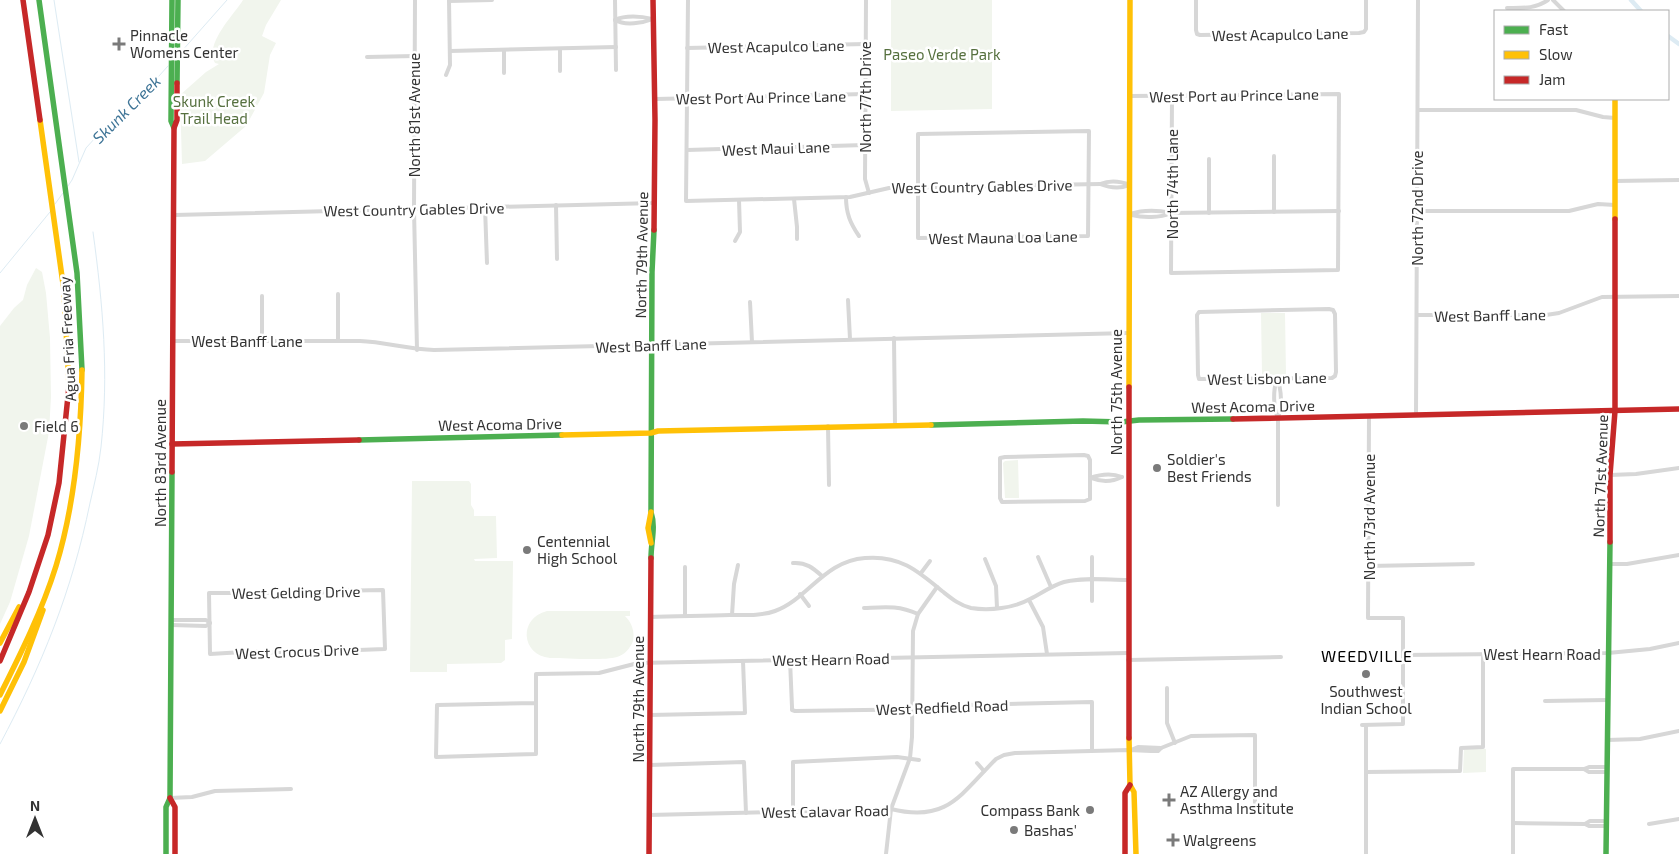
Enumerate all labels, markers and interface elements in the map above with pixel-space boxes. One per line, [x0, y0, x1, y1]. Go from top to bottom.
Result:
legend [1494, 10, 1669, 100]
text: Fast [1539, 20, 1569, 38]
street label: West Acapulco Lane [1211, 24, 1349, 44]
place label: Pinnacle Womens Center [130, 26, 238, 61]
street label: West Acapulco Lane [707, 36, 845, 56]
marker: Pinnacle Womens Center [112, 37, 126, 51]
street label: North 77th Drive [856, 41, 874, 153]
park label: Paseo Verde Park [883, 45, 1001, 63]
text: Slow [1539, 45, 1573, 63]
street label: North 81st Avenue [405, 53, 423, 177]
text: Jam [1539, 70, 1565, 88]
water label: Skunk Creek [88, 71, 164, 147]
street label: West Port au Prince Lane [1149, 85, 1319, 105]
street label: West Port Au Prince Lane [676, 87, 846, 107]
park label: Skunk Creek Trail Head [173, 92, 255, 127]
street label: North 74th Lane [1163, 129, 1181, 239]
street label: West Maui Lane [722, 137, 830, 159]
street label: North 72nd Drive [1408, 150, 1426, 266]
street label: West Country Gables Drive [891, 175, 1073, 197]
street label: North 79th Avenue [631, 191, 651, 319]
street label: West Country Gables Drive [323, 198, 505, 220]
street label: West Mauna Loa Lane [928, 227, 1078, 247]
street label: Agua Fria Freeway [55, 276, 79, 402]
street label: West Banff Lane [1434, 305, 1546, 325]
street label: North 75th Avenue [1107, 329, 1125, 455]
street label: West Banff Lane [191, 332, 303, 350]
street label: West Banff Lane [595, 334, 707, 356]
street label: West Lisbon Lane [1207, 368, 1327, 388]
street label: West Acoma Drive [1191, 396, 1315, 416]
street label: North 83rd Avenue [151, 399, 169, 527]
street label: West Acoma Drive [438, 414, 562, 434]
street label: North 71st Avenue [1589, 414, 1611, 538]
place label: Field 6 [34, 417, 79, 435]
marker: Field 6 [18, 420, 30, 432]
place label: Soldier's Best Friends [1167, 450, 1252, 485]
street label: North 73rd Avenue [1360, 454, 1378, 580]
marker: Soldier's Best Friends [1151, 462, 1163, 474]
place label: Centennial High School [537, 532, 618, 567]
marker: Centennial High School [521, 544, 533, 556]
street label: West Gelding Drive [231, 582, 361, 602]
street label: North 79th Avenue [629, 636, 647, 762]
street label: West Crocus Drive [235, 640, 359, 662]
street label: West Hearn Road [1483, 645, 1601, 663]
district label: WEEDVILLE [1321, 646, 1413, 665]
street label: West Hearn Road [772, 649, 890, 669]
marker: Southwest Indian School [1360, 668, 1372, 680]
place label: Southwest Indian School [1320, 682, 1412, 717]
street label: West Redfield Road [875, 696, 1009, 718]
place label: AZ Allergy and Asthma Institute [1180, 782, 1294, 817]
marker: AZ Allergy and Asthma Institute [1162, 793, 1176, 807]
north arrow [10, 794, 60, 844]
text: N [30, 797, 40, 814]
street label: West Calavar Road [761, 801, 889, 821]
place label: Compass Bank [980, 801, 1080, 819]
marker: Compass Bank [1084, 804, 1096, 816]
place label: Bashas' [1024, 821, 1077, 839]
marker: Bashas' [1008, 824, 1020, 836]
place label: Walgreens [1183, 831, 1256, 849]
marker: Walgreens [1167, 834, 1179, 846]

